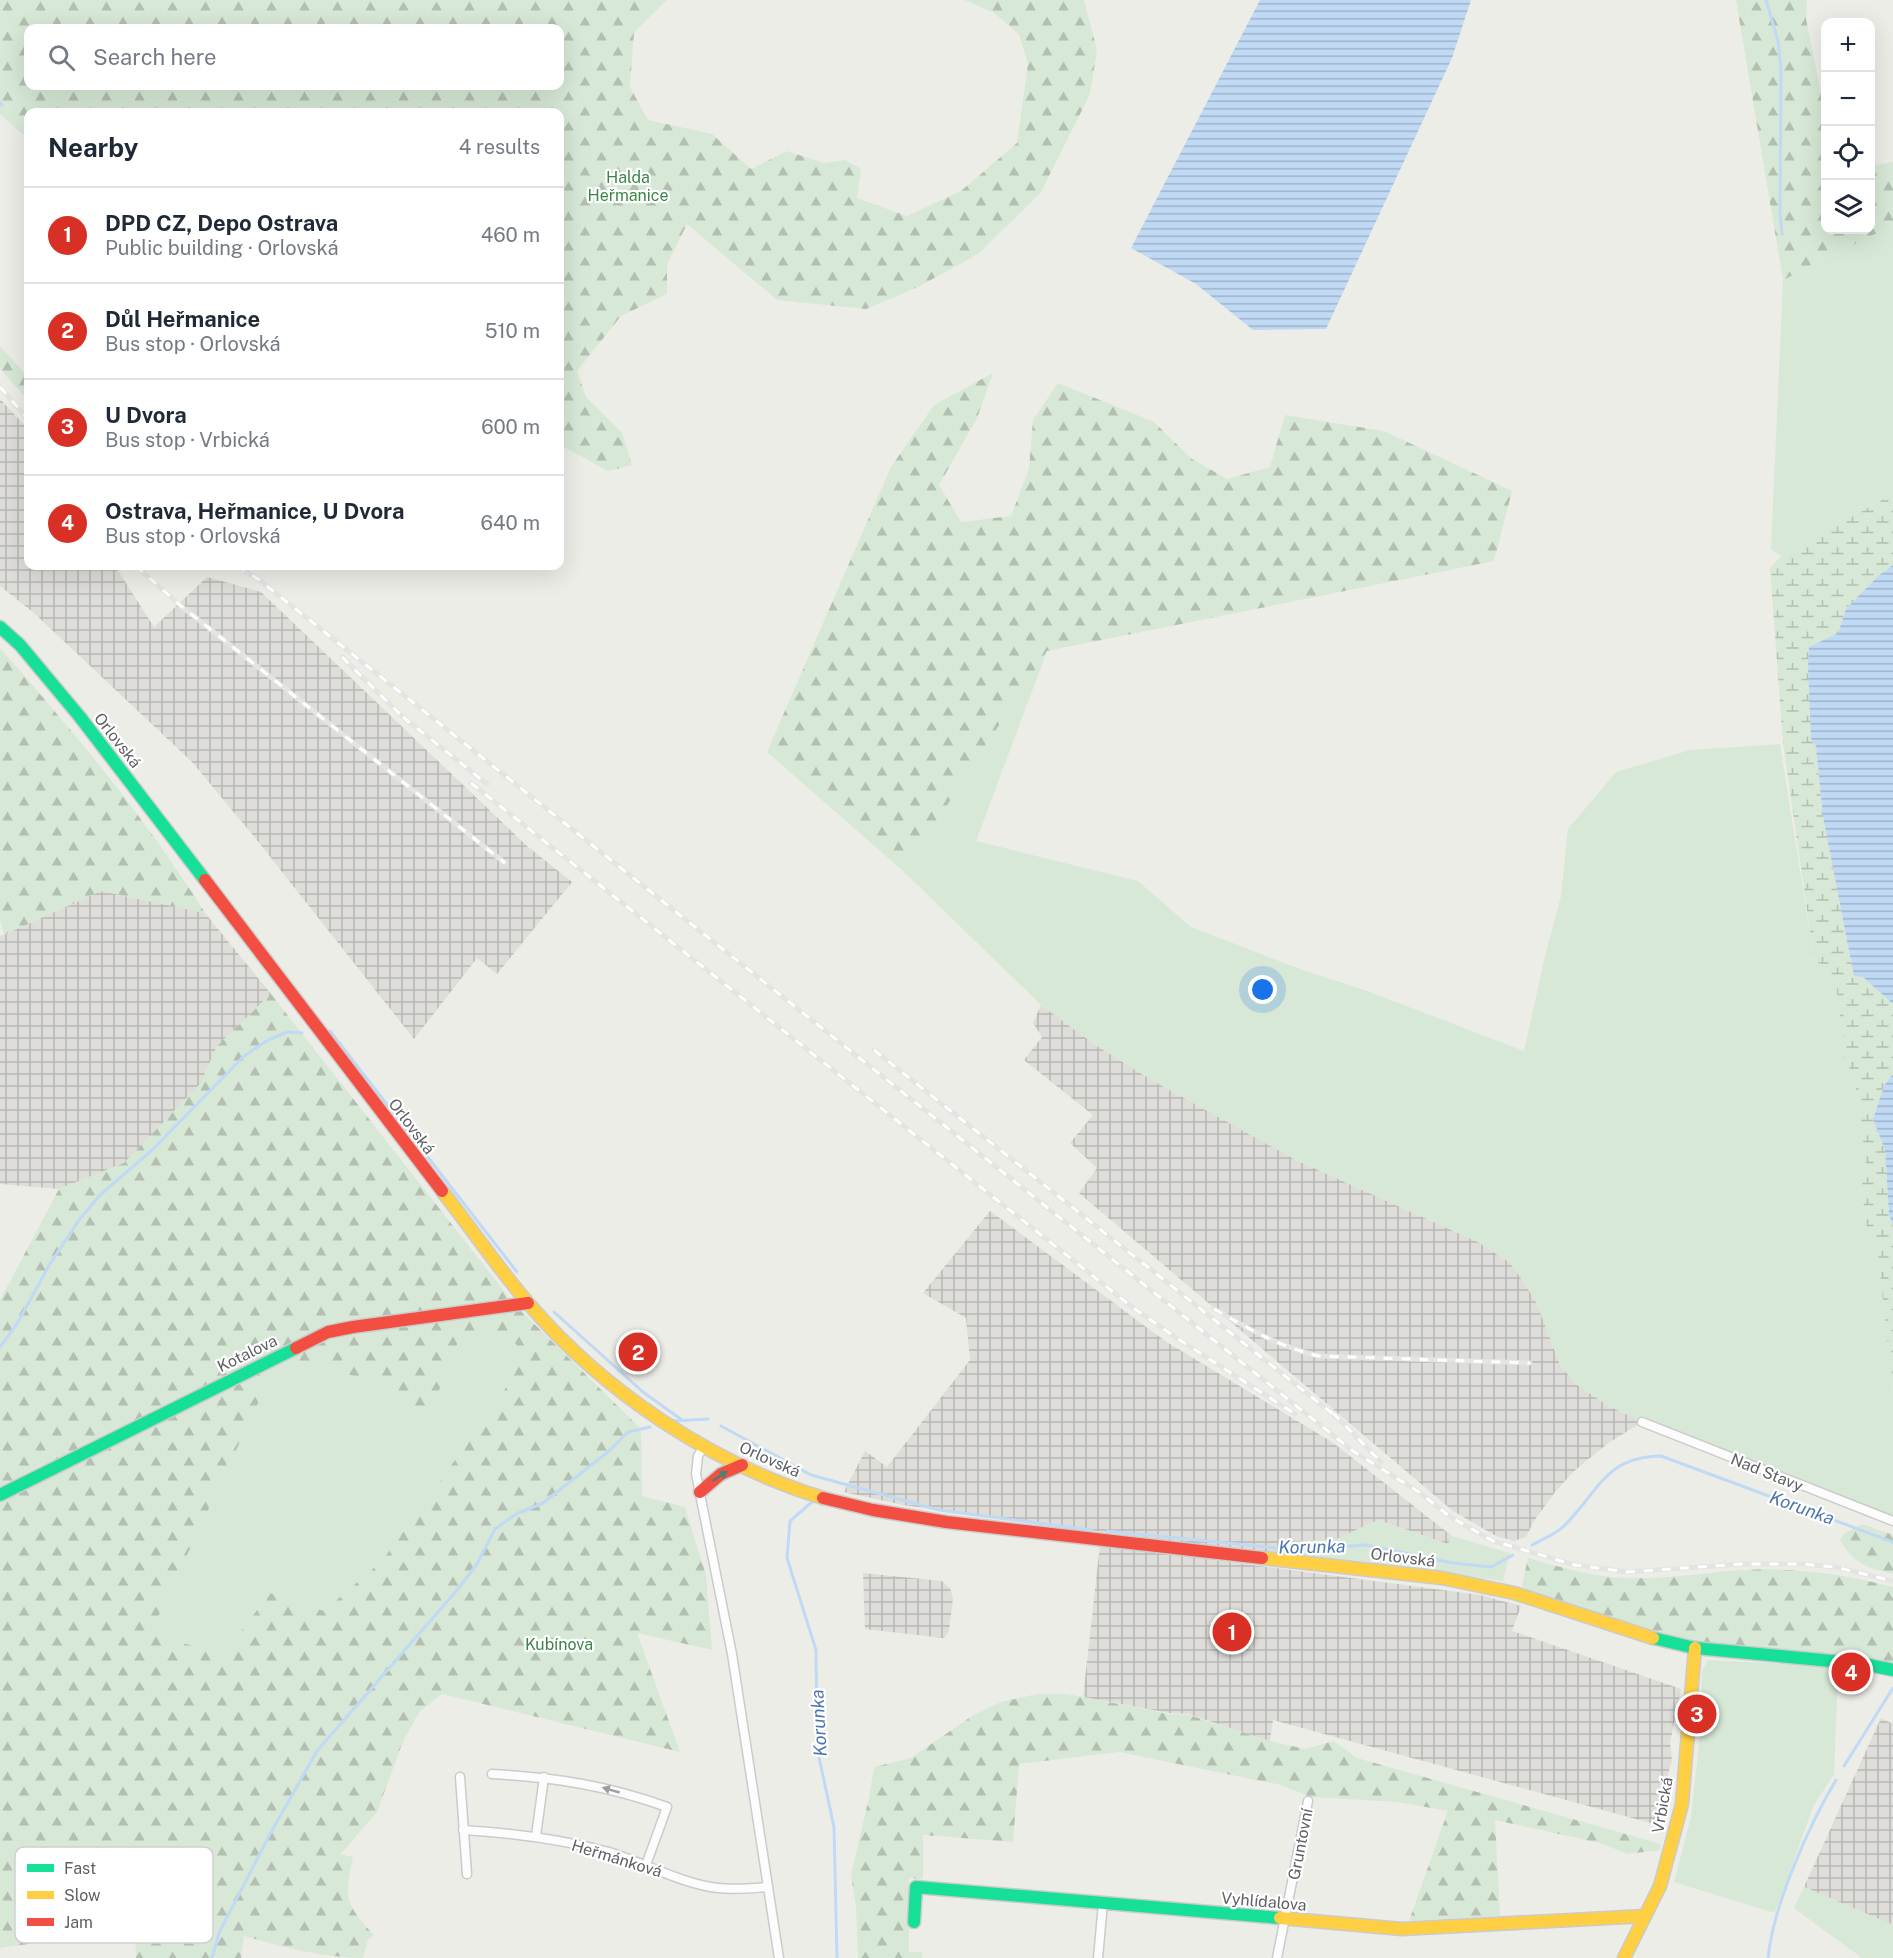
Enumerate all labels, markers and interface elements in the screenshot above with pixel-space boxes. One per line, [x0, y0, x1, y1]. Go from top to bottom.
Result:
map controls [1821, 18, 1875, 234]
button: + [1821, 18, 1875, 72]
search box [24, 24, 564, 90]
icon: search [45, 41, 78, 74]
text: Search here [93, 44, 217, 70]
button: − [1821, 72, 1875, 126]
button: locate [1821, 126, 1875, 180]
text: Nearby [48, 132, 138, 163]
text: 4 results [459, 135, 540, 159]
park label: Halda Heřmanice [587, 168, 669, 205]
button: layers [1821, 180, 1875, 234]
text: DPD CZ, Depo Ostrava [105, 210, 338, 236]
text: 1 [63, 223, 72, 247]
text: 460 m [481, 223, 540, 247]
text: Public building · Orlovská [105, 236, 339, 260]
text: Důl Heřmanice [105, 306, 260, 332]
text: 2 [61, 319, 74, 343]
text: 510 m [485, 319, 540, 343]
text: Bus stop · Orlovská [105, 332, 281, 356]
text: U Dvora [105, 402, 187, 428]
text: 3 [61, 415, 74, 439]
text: 600 m [481, 415, 540, 439]
text: Bus stop · Vrbická [105, 428, 270, 452]
text: Ostrava, Heřmanice, U Dvora [105, 498, 404, 524]
text: 4 [61, 511, 74, 535]
text: 640 m [481, 511, 540, 535]
text: Bus stop · Orlovská [105, 524, 281, 548]
street label: Orlovská [90, 709, 145, 772]
your location [1248, 975, 1277, 1004]
street label: Orlovská [385, 1095, 439, 1158]
pin: 2 [618, 1330, 658, 1374]
street label: Kotalova [214, 1331, 280, 1376]
street label: Orlovská [736, 1438, 803, 1481]
street label: Nad Stavy [1728, 1449, 1806, 1496]
one-way arrow [712, 1471, 728, 1482]
water label: Korunka [1767, 1486, 1837, 1529]
water label: Korunka [1278, 1535, 1346, 1558]
street label: Orlovská [1370, 1544, 1436, 1571]
pin: 1 [1212, 1610, 1252, 1654]
park label: Kubínova [525, 1635, 593, 1654]
pin: 4 [1832, 1650, 1870, 1694]
water label: Korunka [806, 1689, 831, 1757]
pin: 3 [1678, 1692, 1716, 1736]
street label: Vrbická [1648, 1776, 1677, 1835]
one-way arrow [602, 1785, 620, 1794]
street label: Gruntovní [1284, 1806, 1317, 1881]
street label: Heřmánková [569, 1836, 664, 1881]
legend [15, 1847, 213, 1943]
text: Fast [64, 1859, 96, 1878]
text: Slow [64, 1886, 101, 1905]
street label: Vyhlídalova [1220, 1888, 1307, 1915]
text: Jam [64, 1913, 93, 1932]

